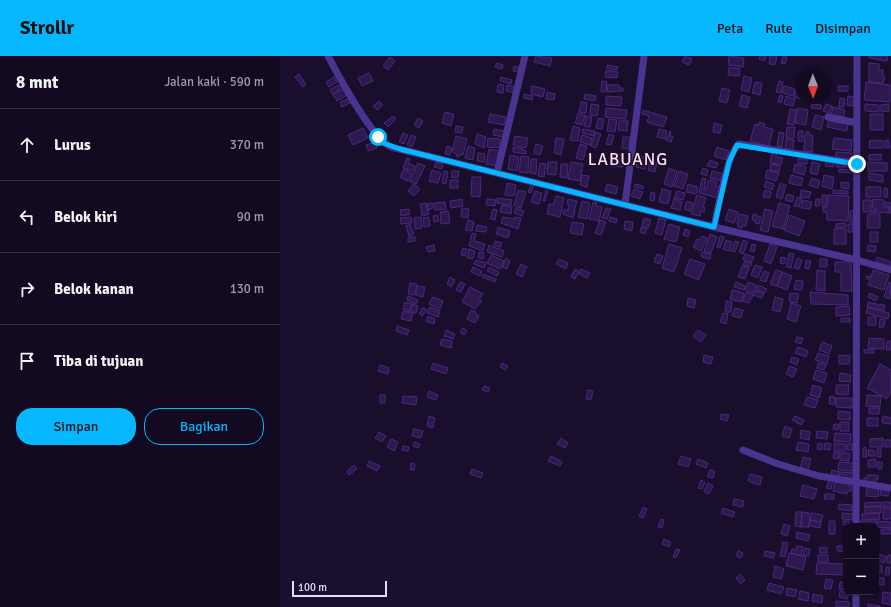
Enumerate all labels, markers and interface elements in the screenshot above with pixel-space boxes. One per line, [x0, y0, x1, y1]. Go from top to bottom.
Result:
text: Strollr [20, 16, 74, 40]
text: Peta [717, 20, 743, 37]
text: Rute [765, 20, 793, 37]
text: Disimpan [815, 20, 871, 37]
north arrow [795, 68, 831, 104]
text: 8 mnt [16, 72, 58, 93]
text: Jalan kaki · 590 m [165, 74, 264, 90]
route start [369, 128, 387, 146]
icon: ahead [16, 134, 38, 156]
text: Lurus [54, 136, 91, 154]
text: 370 m [230, 137, 264, 153]
district label: LABUANG [588, 149, 668, 170]
route end [848, 155, 866, 173]
icon: left [16, 206, 38, 228]
text: Belok kiri [54, 208, 117, 226]
text: 90 m [237, 209, 264, 225]
icon: right [16, 278, 38, 300]
text: Belok kanan [54, 280, 134, 298]
text: 130 m [230, 281, 264, 297]
icon: arrive [16, 350, 38, 372]
text: Tiba di tujuan [54, 352, 144, 370]
button: Simpan [16, 408, 136, 445]
button: Bagikan [144, 408, 264, 445]
map controls [843, 523, 879, 595]
button: + [843, 523, 879, 559]
button: − [843, 559, 879, 595]
scale bar [292, 579, 387, 598]
text: 100 m [298, 581, 327, 594]

